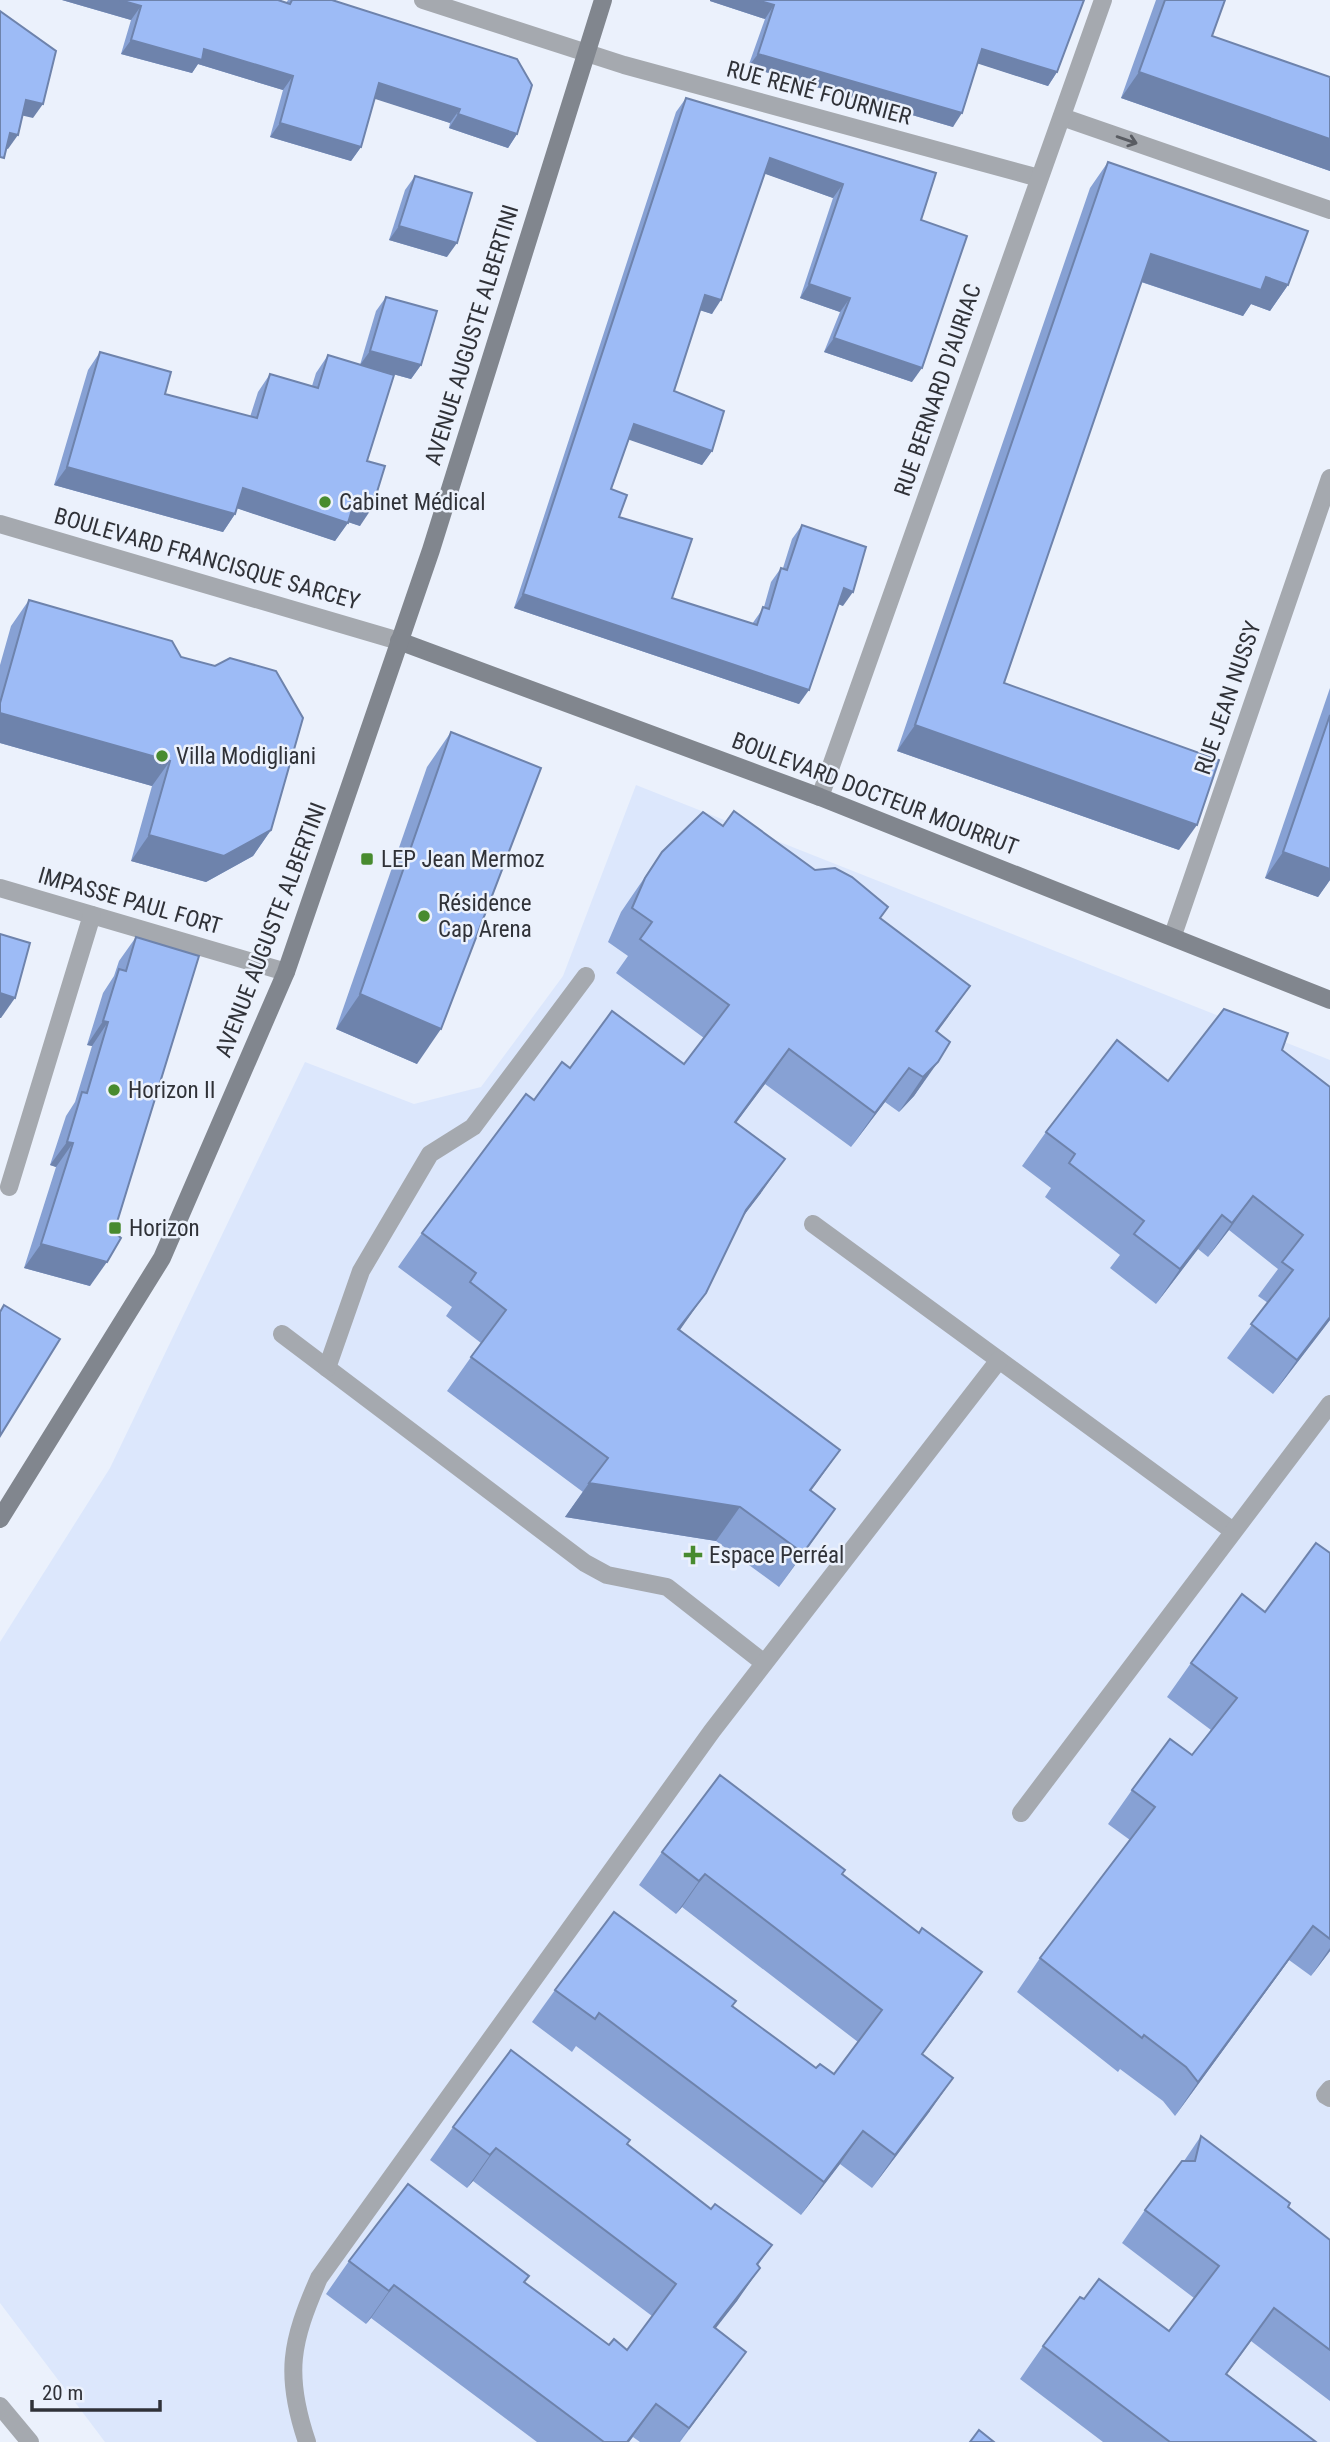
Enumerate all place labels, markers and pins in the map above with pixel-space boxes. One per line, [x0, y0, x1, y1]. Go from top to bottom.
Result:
place label: Cabinet Médical [339, 489, 485, 516]
marker: Cabinet Médical [317, 494, 333, 510]
place label: Villa Modigliani [176, 743, 316, 770]
marker: Villa Modigliani [154, 748, 170, 764]
place label: LEP Jean Mermoz [381, 846, 545, 873]
marker: LEP Jean Mermoz [359, 851, 375, 867]
place label: Résidence Cap Arena [438, 890, 532, 943]
marker: Résidence Cap Arena [416, 908, 432, 924]
place label: Horizon II [128, 1077, 215, 1104]
marker: Horizon II [106, 1082, 122, 1098]
place label: Horizon [129, 1215, 200, 1242]
marker: Horizon [107, 1220, 123, 1236]
place label: Espace Perréal [709, 1542, 844, 1569]
marker: Espace Perréal [683, 1545, 703, 1565]

